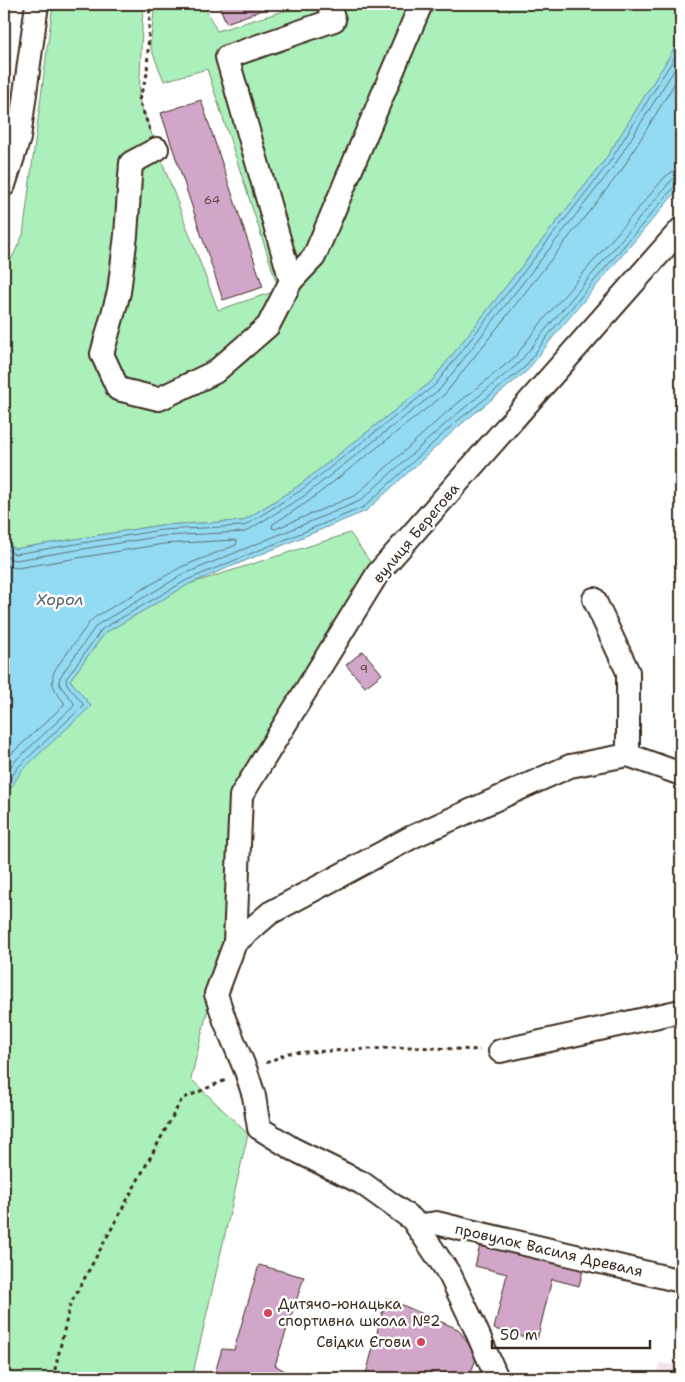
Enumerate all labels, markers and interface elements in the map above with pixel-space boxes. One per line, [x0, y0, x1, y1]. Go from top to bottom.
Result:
house number: 64 [204, 192, 220, 208]
street label: вулиця Берегова [368, 478, 464, 587]
water label: Хорол [36, 589, 84, 610]
house number: 9 [360, 661, 368, 677]
street label: провулок Василя Древаля [453, 1219, 645, 1281]
place label: Дитячо-юнацька спортивна школа №2 [278, 1294, 441, 1331]
marker: Дитячо-юнацька спортивна школа №2 [262, 1307, 274, 1319]
scale bar [492, 1317, 650, 1349]
text: 50 m [500, 1325, 538, 1345]
place label: Свідки Єгови [316, 1332, 411, 1352]
marker: Свідки Єгови [415, 1336, 427, 1348]

